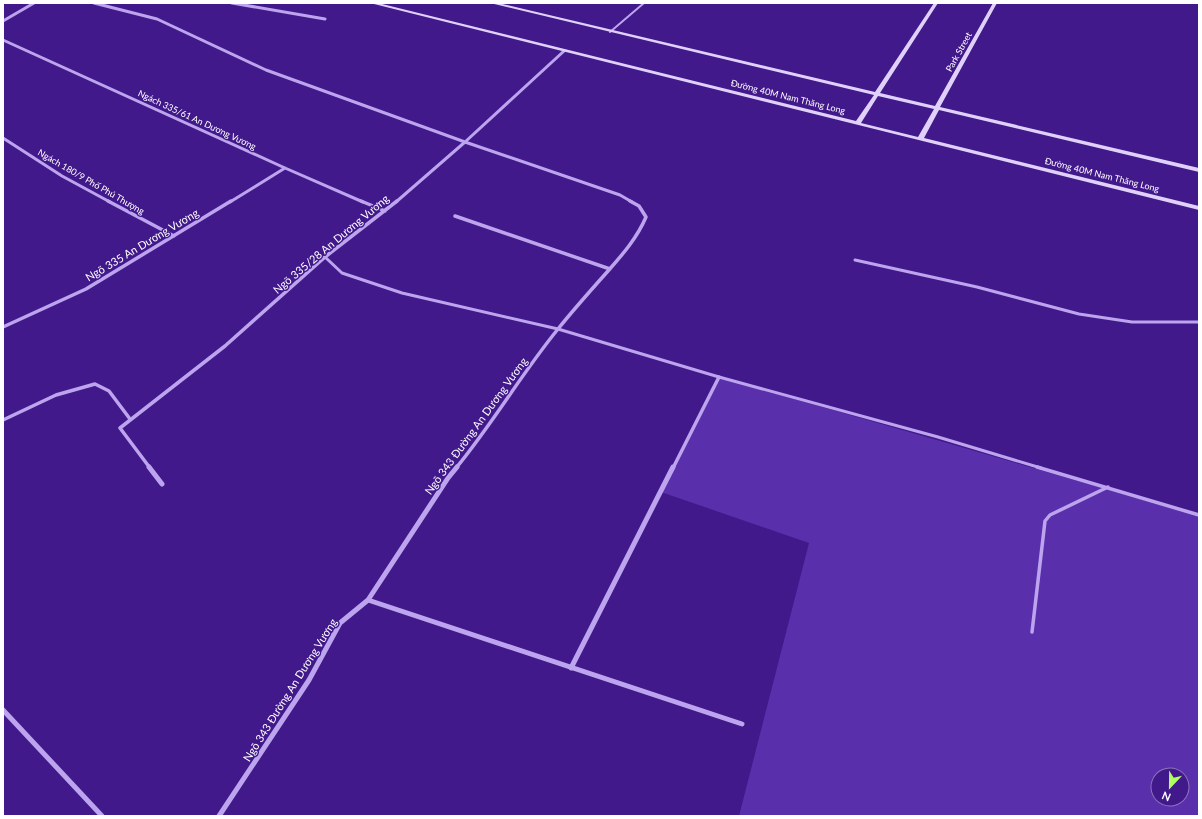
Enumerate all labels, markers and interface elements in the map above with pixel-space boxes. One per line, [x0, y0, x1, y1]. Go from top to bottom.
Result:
street label: Park Street [943, 29, 974, 73]
street label: Đường 40M Nam Thăng Long [730, 77, 847, 116]
street label: Ngách 335/61 An Dương Vương [136, 87, 258, 152]
street label: Ngách 180/9 Phố Phú Thượng [36, 147, 147, 217]
street label: Đường 40M Nam Thăng Long [1044, 155, 1161, 194]
street label: Ngõ 335/28 An Dương Vương [270, 191, 391, 296]
street label: Ngõ 335 An Dương Vương [83, 206, 201, 283]
street label: Ngõ 343 Đường An Dương Vương [422, 354, 530, 497]
street label: Ngõ 343 Đường An Dương Vương [240, 616, 339, 764]
north arrow [1150, 767, 1190, 807]
text: N [1160, 789, 1172, 804]

